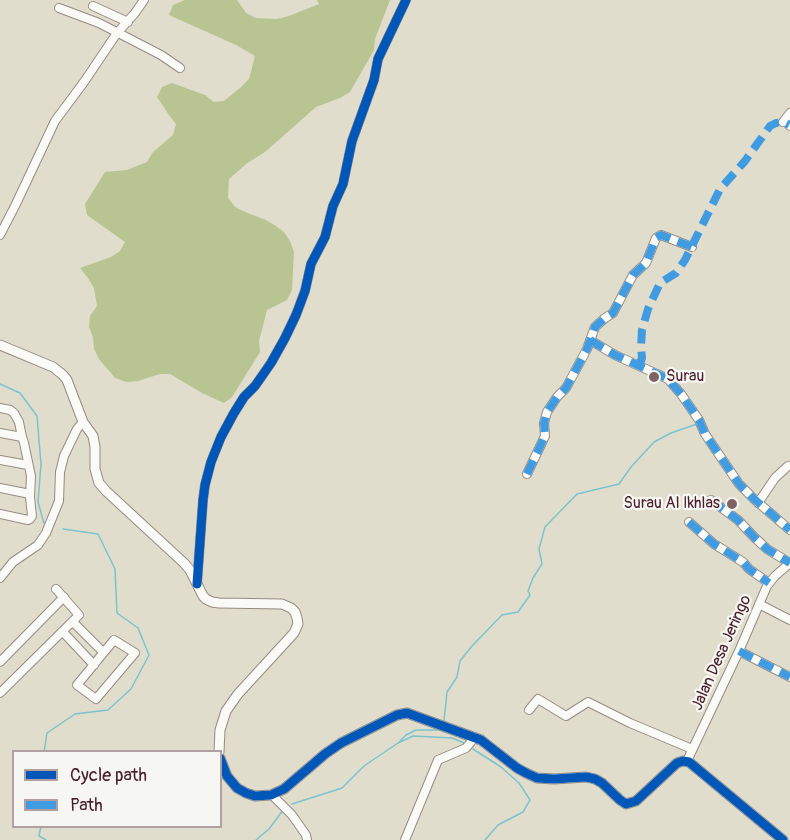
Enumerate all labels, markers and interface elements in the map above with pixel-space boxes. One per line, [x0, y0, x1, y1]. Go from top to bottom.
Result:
place label: Surau [666, 367, 704, 387]
marker: Surau [647, 370, 661, 384]
place label: Surau Al Ikhlas [624, 494, 720, 514]
marker: Surau Al Ikhlas [725, 497, 739, 511]
street label: Jalan Desa Jeringo [688, 592, 756, 714]
legend [12, 750, 222, 828]
text: Cycle path [70, 764, 147, 787]
text: Path [70, 794, 103, 817]

